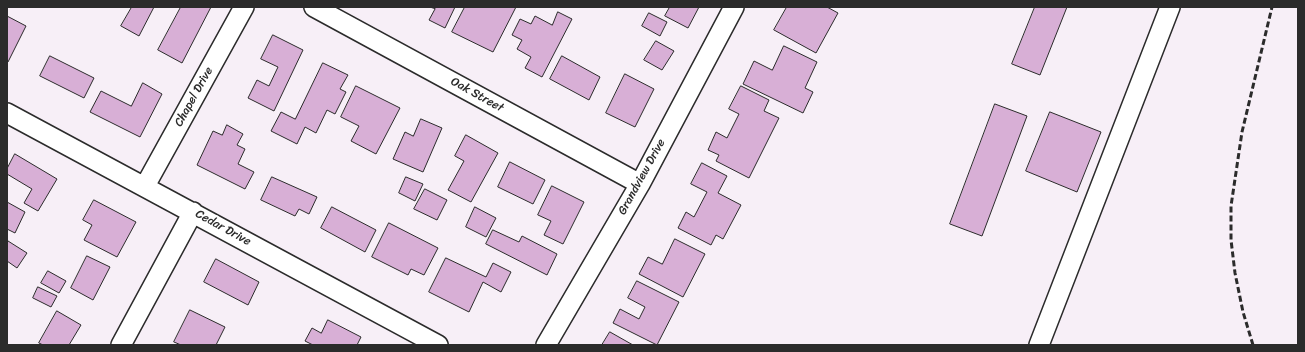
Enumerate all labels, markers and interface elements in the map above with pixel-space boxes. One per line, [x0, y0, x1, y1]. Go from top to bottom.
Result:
street label: Chapel Drive [172, 65, 216, 129]
street label: Oak Street [448, 75, 506, 115]
street label: Grandview Drive [615, 137, 669, 217]
street label: Cedar Drive [193, 207, 253, 249]

